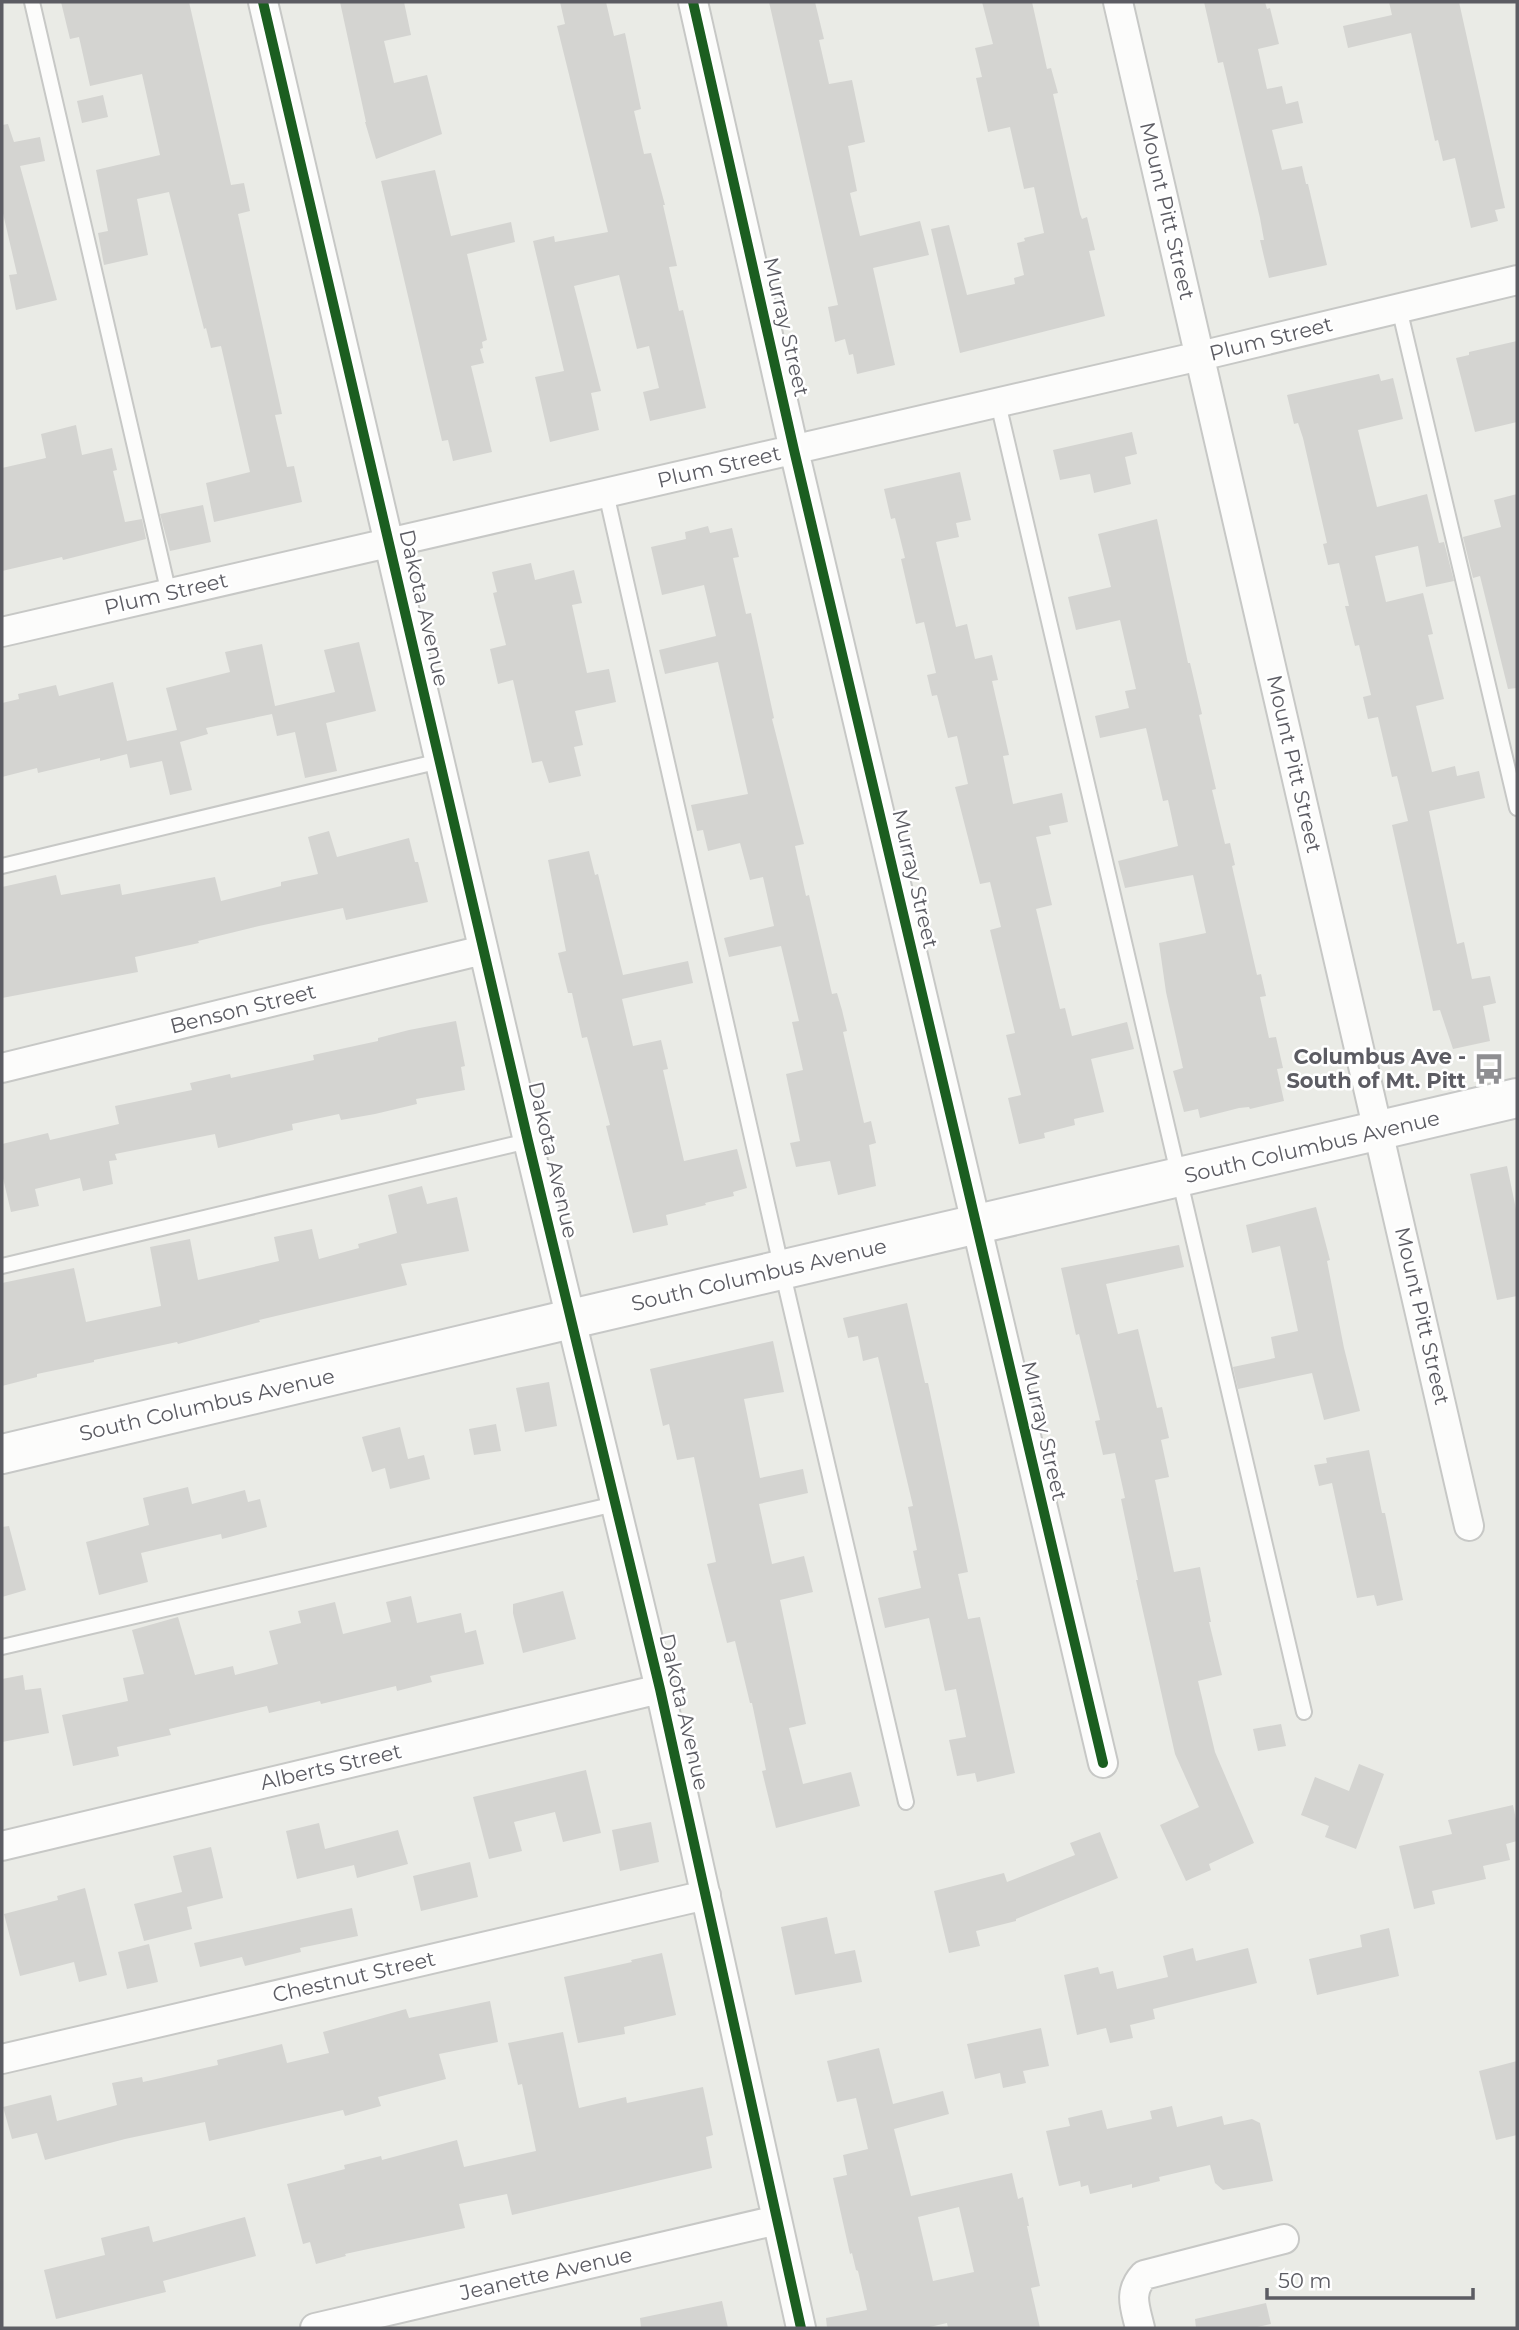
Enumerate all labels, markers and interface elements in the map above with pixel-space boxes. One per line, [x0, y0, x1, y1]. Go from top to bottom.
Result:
street label: Mount Pitt Street [1135, 119, 1200, 302]
street label: Murray Street [758, 255, 815, 399]
street label: Plum Street [1207, 311, 1335, 366]
street label: Plum Street [655, 440, 783, 493]
street label: Dakota Avenue [394, 527, 455, 689]
street label: Plum Street [102, 567, 230, 620]
street label: Mount Pitt Street [1262, 672, 1327, 855]
street label: Murray Street [887, 807, 944, 951]
street label: Benson Street [167, 978, 318, 1039]
place label: Columbus Ave - South of Mt. Pitt [1286, 1044, 1466, 1093]
bus stop icon: Columbus Ave - South of Mt. Pitt [1472, 1052, 1506, 1086]
street label: Dakota Avenue [523, 1079, 584, 1241]
street label: South Columbus Avenue [1182, 1105, 1442, 1188]
street label: Mount Pitt Street [1390, 1224, 1455, 1407]
street label: South Columbus Avenue [629, 1233, 889, 1316]
street label: Murray Street [1016, 1359, 1073, 1503]
street label: South Columbus Avenue [77, 1363, 337, 1446]
street label: Dakota Avenue [654, 1631, 715, 1793]
street label: Alberts Street [258, 1738, 404, 1795]
street label: Chestnut Street [270, 1946, 438, 2007]
street label: Jeanette Avenue [456, 2242, 634, 2306]
scale bar [1267, 2256, 1474, 2300]
text: 50 m [1278, 2268, 1332, 2293]

